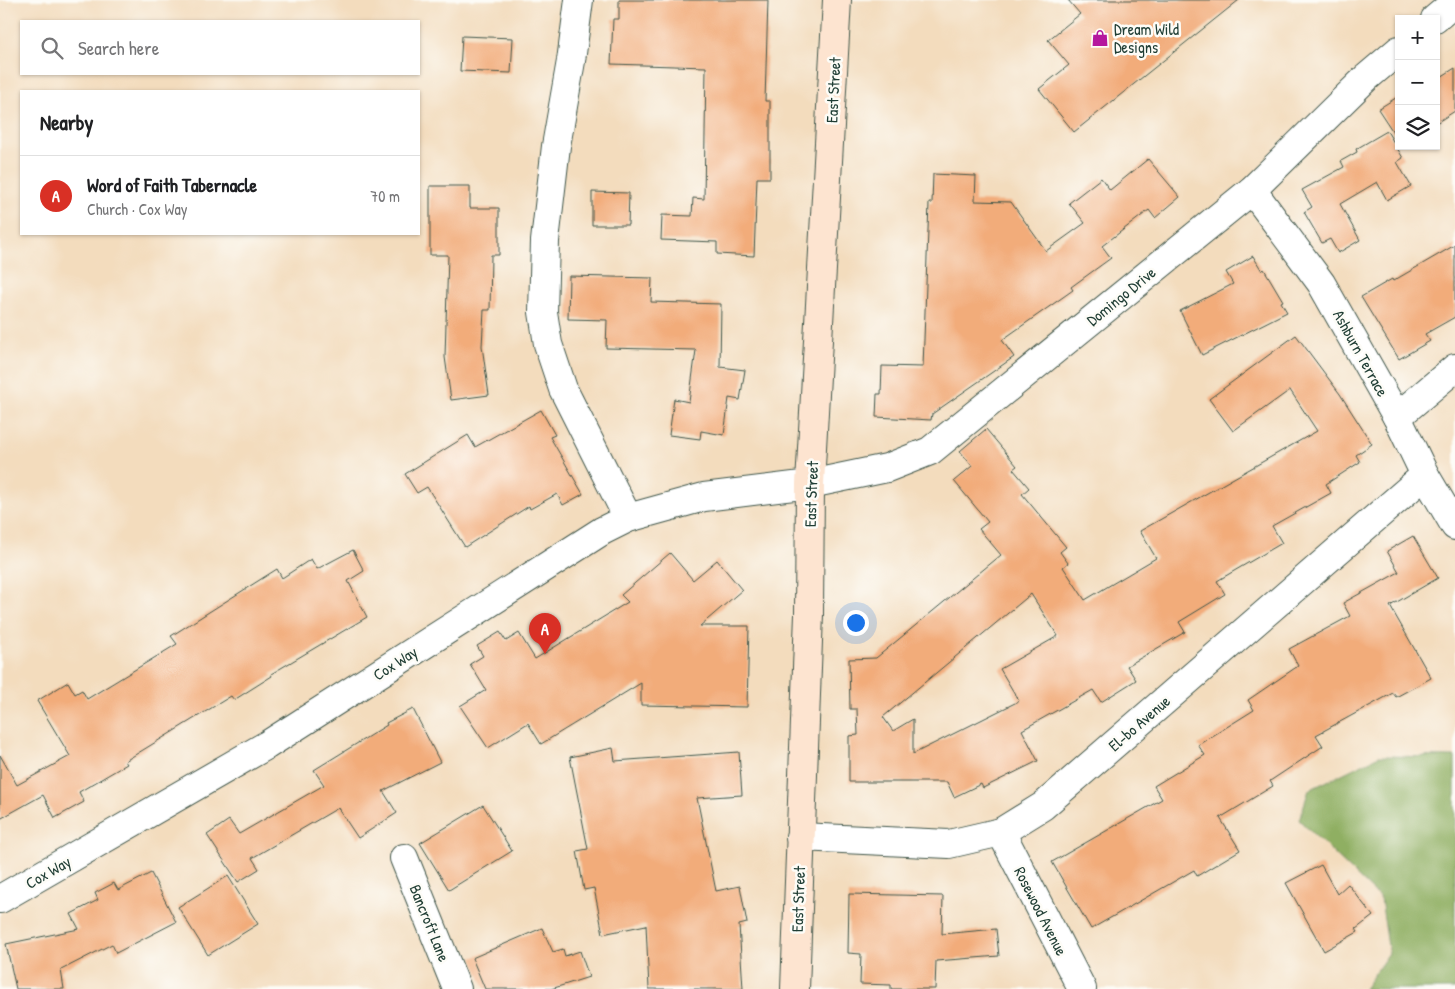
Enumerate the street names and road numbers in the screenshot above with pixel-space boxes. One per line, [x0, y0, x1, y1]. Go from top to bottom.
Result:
street label: East Street [820, 56, 846, 123]
street label: Domingo Drive [1082, 261, 1161, 331]
street label: Ashburn Terrace [1328, 306, 1394, 401]
street label: East Street [799, 460, 823, 527]
street label: Cox Way [368, 640, 422, 686]
street label: El-bo Avenue [1103, 690, 1175, 756]
street label: Cox Way [21, 850, 75, 894]
street label: Rosewood Avenue [1009, 863, 1073, 960]
street label: East Street [786, 865, 810, 932]
street label: Bancroft Lane [405, 881, 456, 965]

